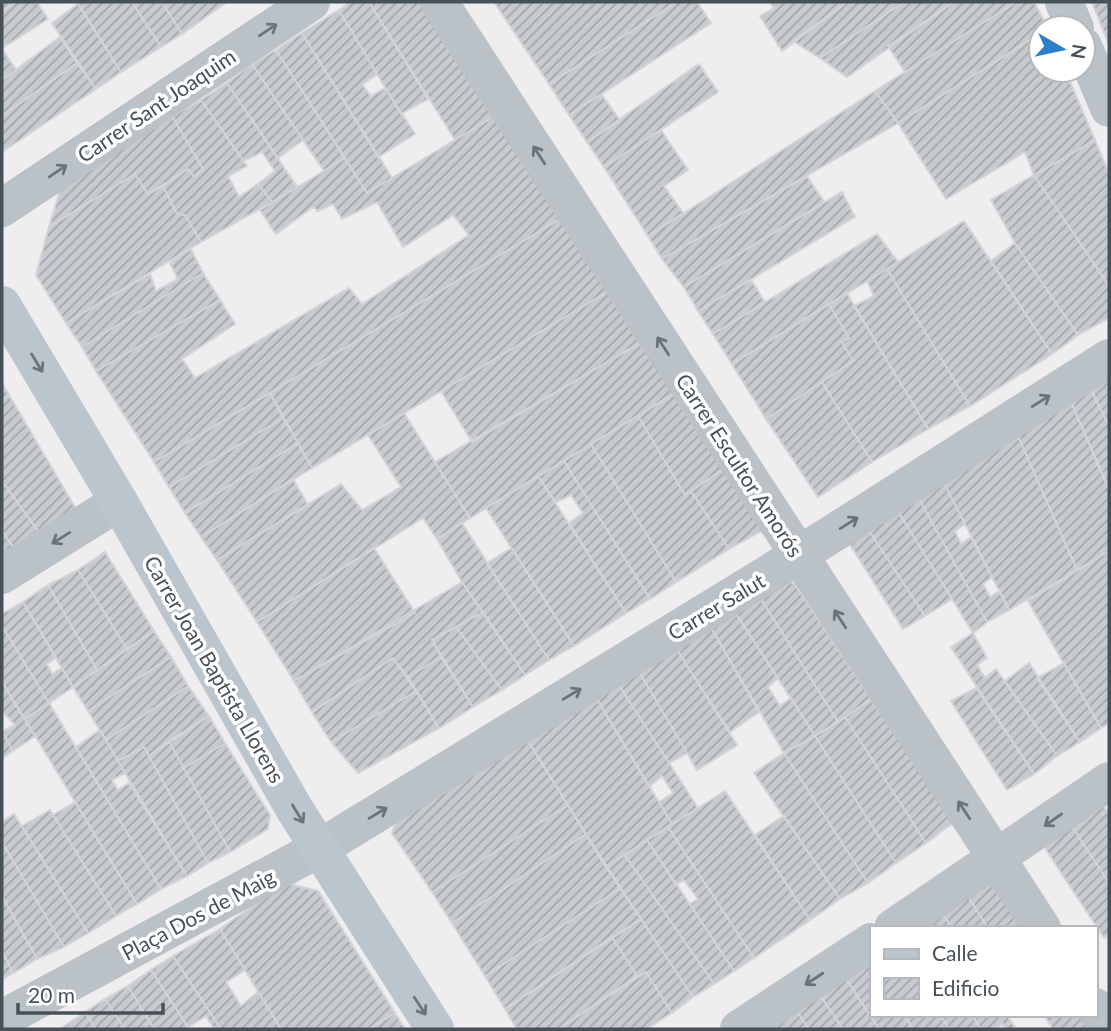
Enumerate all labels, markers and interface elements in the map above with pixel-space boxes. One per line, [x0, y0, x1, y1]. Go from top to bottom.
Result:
north arrow [1027, 14, 1097, 84]
one-way arrow [258, 23, 277, 38]
street label: Carrer Sant Joaquim [72, 43, 240, 167]
text: N [1067, 43, 1092, 61]
one-way arrow [531, 146, 546, 165]
one-way arrow [48, 163, 68, 177]
one-way arrow [655, 337, 670, 356]
one-way arrow [31, 352, 44, 373]
street label: Carrer Escultor Amorós [671, 369, 809, 561]
one-way arrow [1031, 394, 1050, 409]
one-way arrow [839, 516, 858, 531]
one-way arrow [52, 530, 71, 545]
street label: Carrer Joan Baptista Llorens [140, 551, 290, 787]
street label: Carrer Salut [663, 567, 769, 645]
one-way arrow [833, 609, 847, 629]
one-way arrow [561, 686, 581, 700]
one-way arrow [956, 800, 970, 820]
one-way arrow [292, 804, 306, 824]
one-way arrow [367, 805, 387, 819]
one-way arrow [1044, 813, 1063, 827]
street label: Plaça Dos de Maig [117, 863, 279, 965]
legend [870, 926, 1097, 1017]
text: Calle [932, 940, 977, 965]
scale bar [18, 972, 163, 1016]
one-way arrow [805, 972, 824, 987]
text: Edificio [932, 975, 1000, 1000]
text: 20 m [28, 982, 75, 1007]
one-way arrow [413, 996, 428, 1015]

